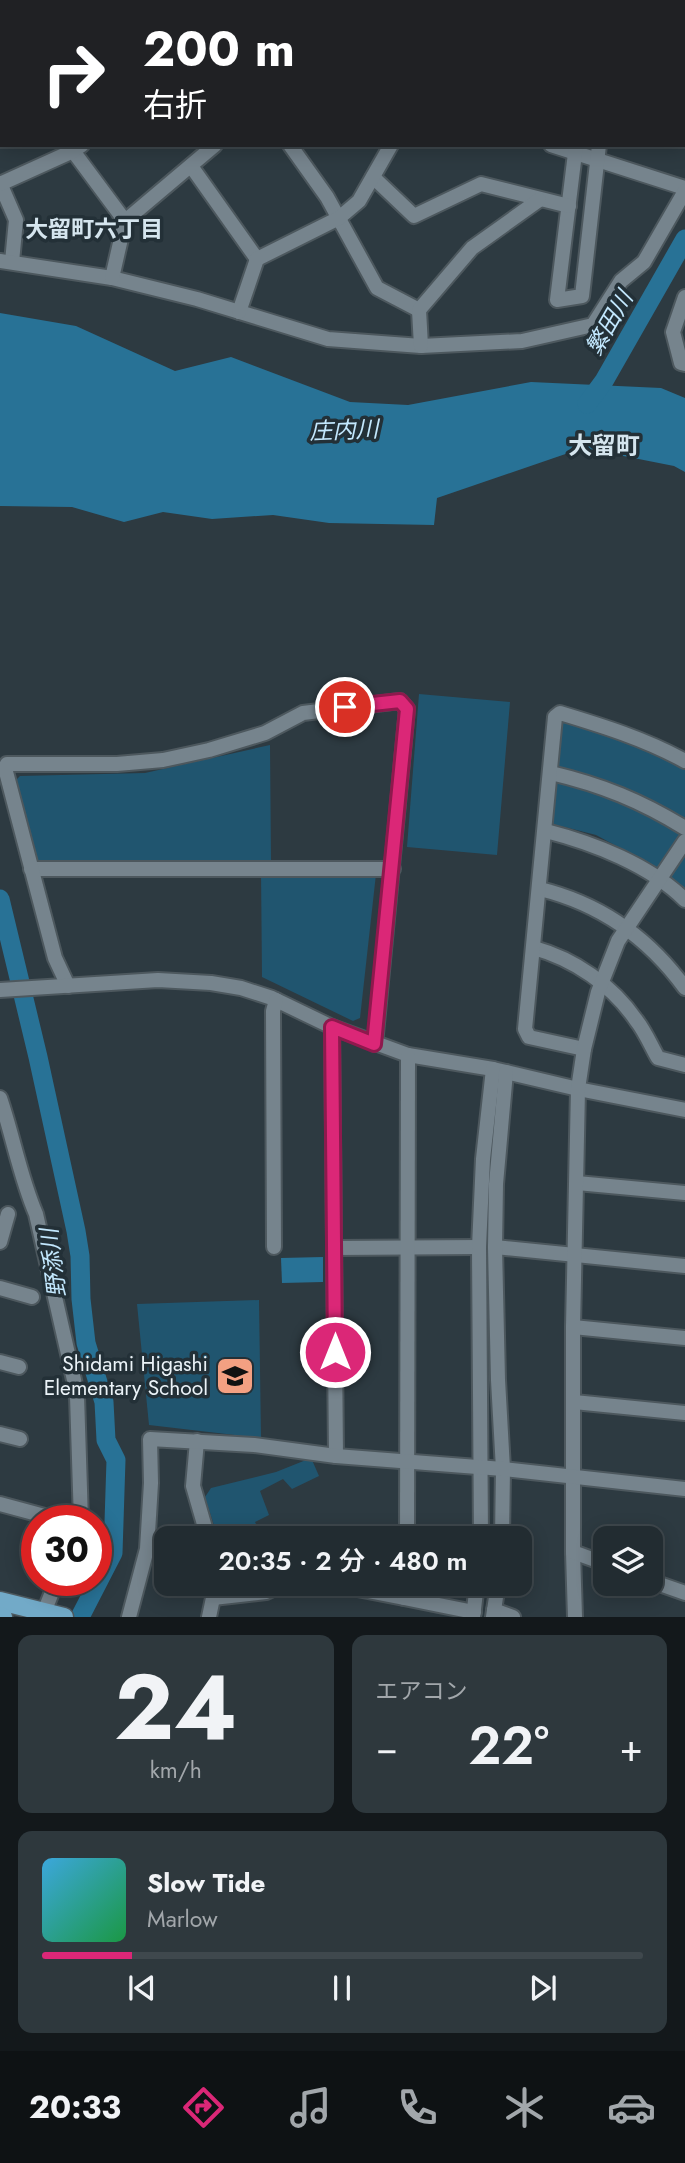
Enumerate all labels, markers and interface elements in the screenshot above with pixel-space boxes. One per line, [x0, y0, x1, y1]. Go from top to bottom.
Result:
text: 200 m [143, 14, 295, 84]
icon: right [28, 28, 119, 119]
text: 右折 [143, 82, 207, 128]
district label: 大留町六丁目 [25, 212, 163, 246]
water label: 繁田川 [577, 282, 642, 361]
water label: 庄内川 [309, 412, 382, 448]
district label: 大留町 [568, 428, 640, 463]
pin [315, 677, 375, 737]
icon: arrive [326, 688, 364, 726]
water label: 野添川 [32, 1224, 74, 1299]
position arrow [298, 1315, 372, 1389]
place label: Shidami Higashi Elementary School [44, 1349, 208, 1403]
school or university icon: Shidami Higashi Elementary School [214, 1355, 256, 1397]
speed limit sign: 30 [21, 1505, 112, 1596]
map controls [593, 1526, 663, 1596]
button: layers [593, 1526, 663, 1596]
text: 20:35 · 2 分 · 480 m [218, 1542, 468, 1580]
text: 24 [114, 1642, 237, 1773]
text: エアコン [376, 1674, 468, 1708]
text: 22° [468, 1708, 549, 1784]
text: − [376, 1720, 398, 1775]
text: + [620, 1720, 643, 1775]
text: km/h [150, 1753, 202, 1787]
text: Slow Tide [147, 1864, 266, 1902]
text: Marlow [147, 1902, 218, 1936]
icon: previous [123, 1969, 161, 2007]
icon: pause [323, 1969, 361, 2007]
icon: next [524, 1969, 562, 2007]
icon: directions [179, 2083, 228, 2132]
icon: music [286, 2083, 335, 2132]
icon: phone [393, 2083, 442, 2132]
icon: climate [500, 2083, 549, 2132]
icon: car [607, 2083, 656, 2132]
text: 20:33 [29, 2084, 121, 2130]

